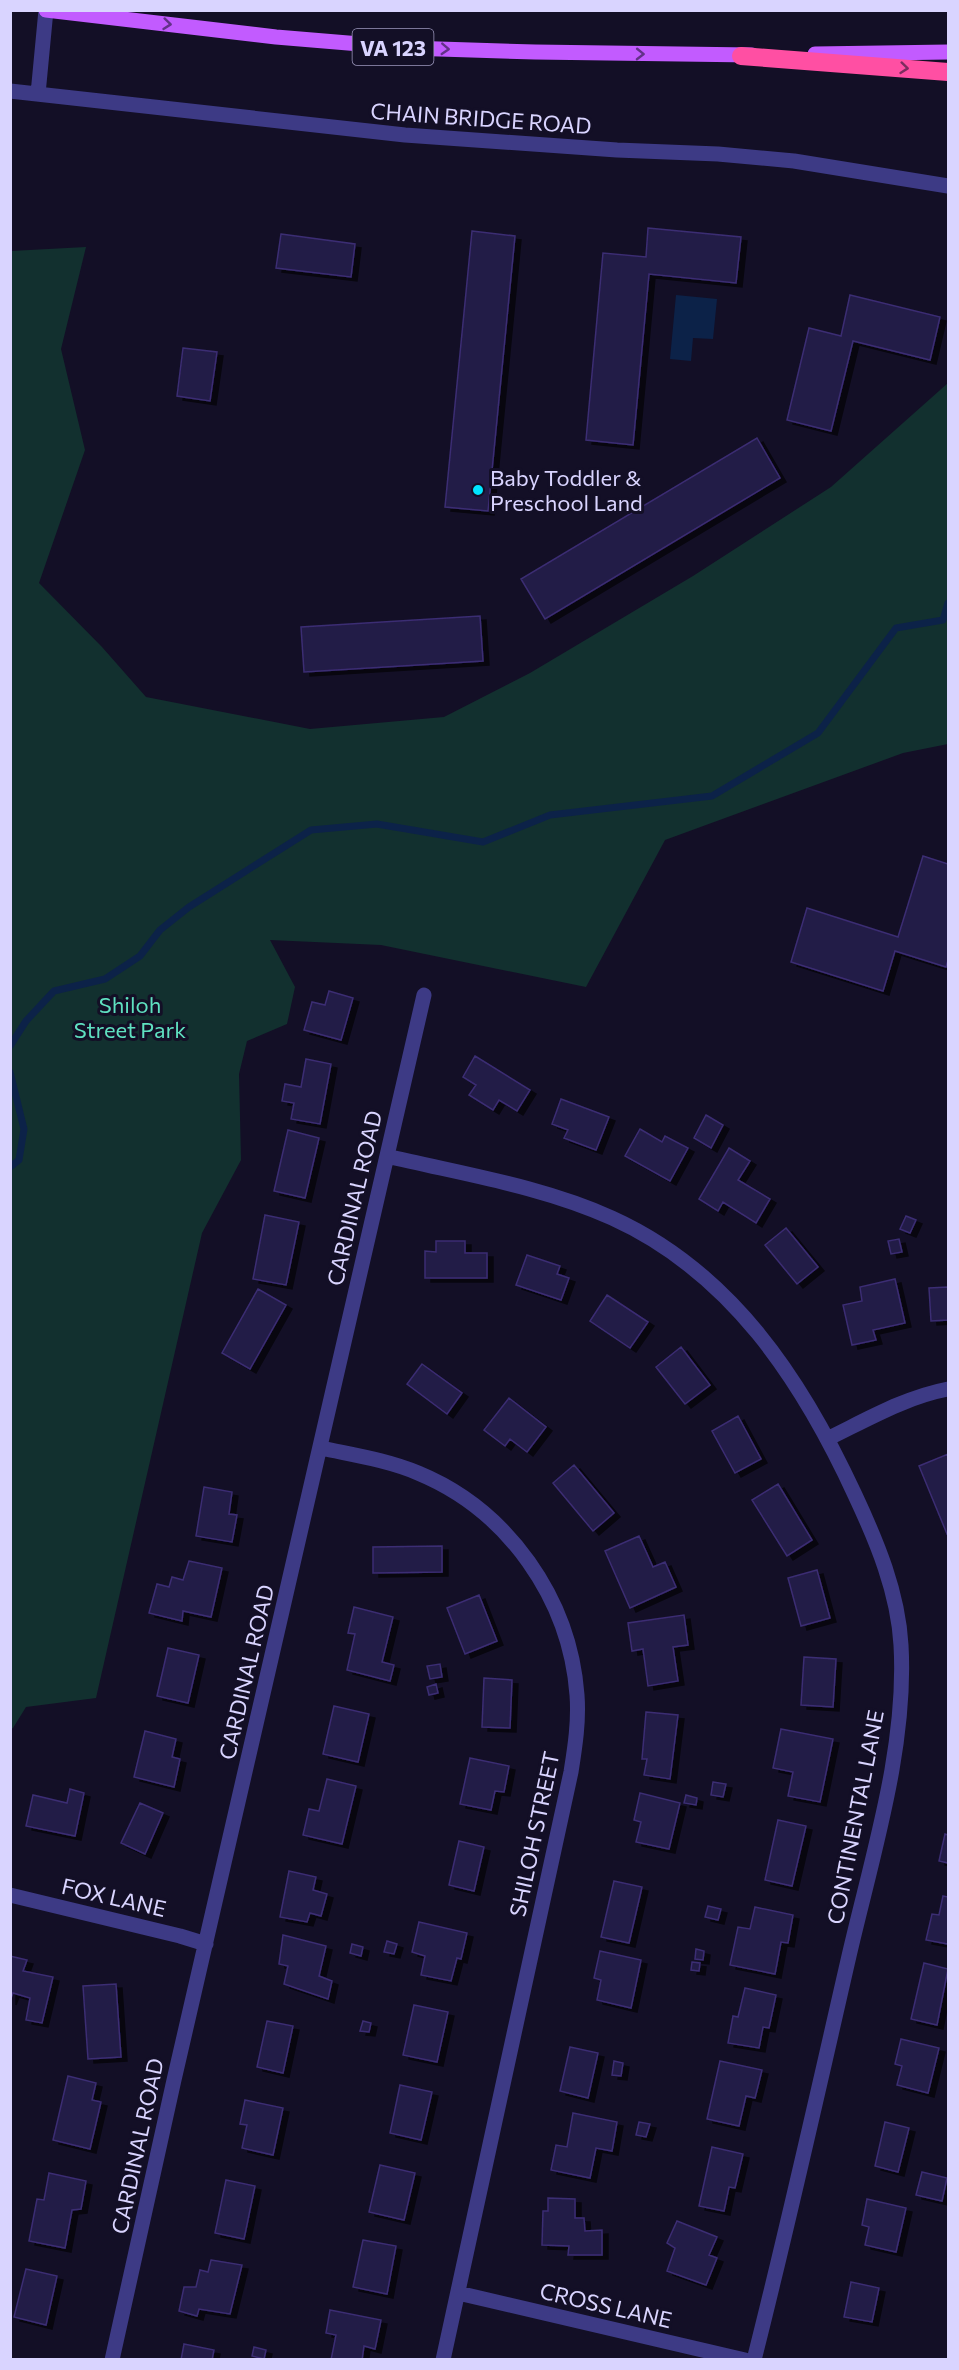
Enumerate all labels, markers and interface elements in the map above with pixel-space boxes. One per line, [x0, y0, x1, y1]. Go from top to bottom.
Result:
one-way arrow [162, 17, 172, 30]
road number: VA 123 [352, 29, 434, 65]
one-way arrow [440, 43, 449, 56]
one-way arrow [635, 48, 644, 60]
one-way arrow [900, 61, 909, 74]
street label: CHAIN BRIDGE ROAD [370, 97, 592, 139]
place label: Baby Toddler & Preschool Land [490, 464, 643, 516]
marker: Baby Toddler & Preschool Land [471, 483, 485, 497]
park label: Shiloh Street Park [74, 991, 186, 1043]
street label: CARDINAL ROAD [321, 1108, 387, 1288]
street label: CARDINAL ROAD [213, 1582, 279, 1762]
street label: CONTINENTAL LANE [821, 1708, 889, 1926]
street label: SHILOH STREET [503, 1749, 565, 1919]
street label: FOX LANE [59, 1872, 169, 1922]
street label: CARDINAL ROAD [105, 2056, 169, 2236]
street label: CROSS LANE [537, 2277, 675, 2333]

